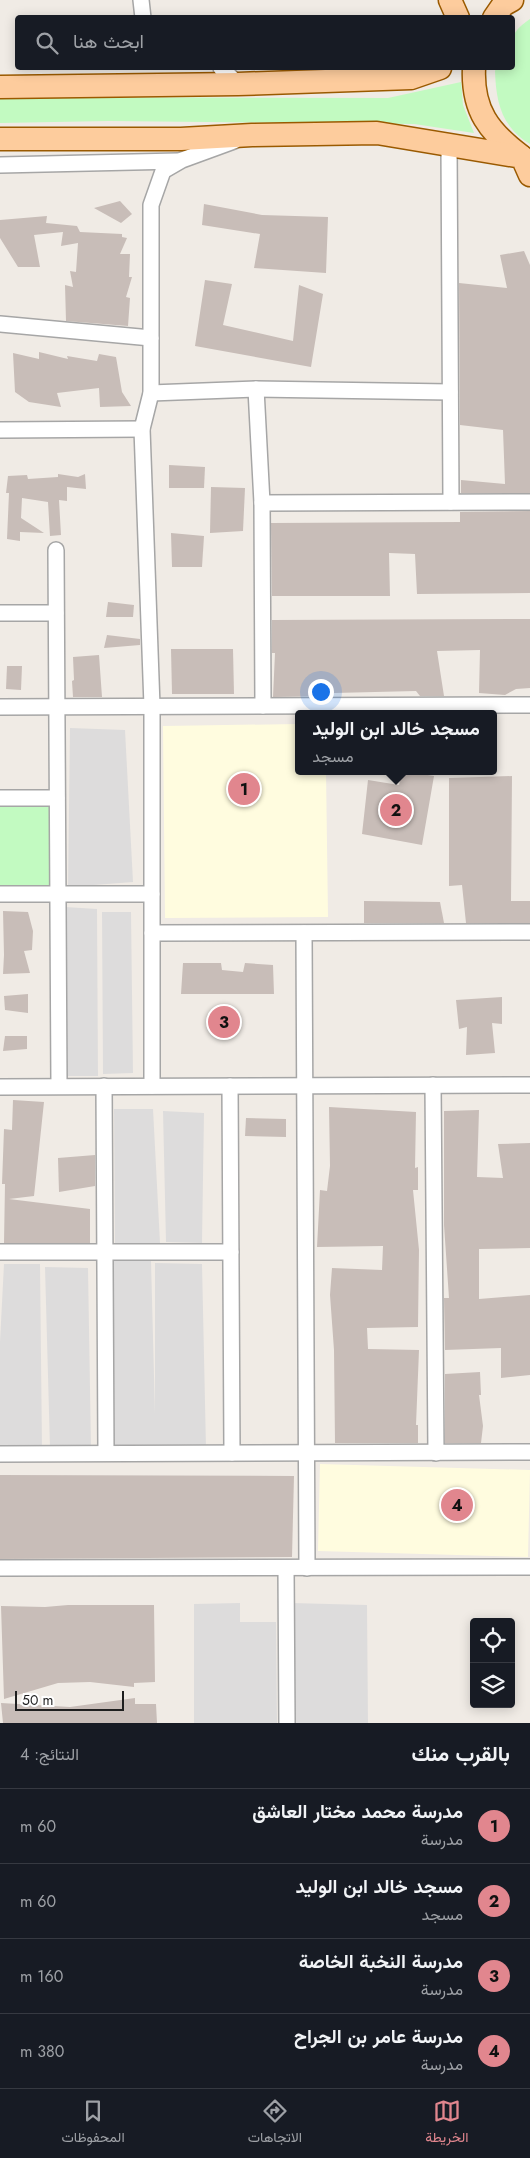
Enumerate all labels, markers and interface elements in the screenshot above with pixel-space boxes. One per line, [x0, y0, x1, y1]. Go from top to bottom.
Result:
search box [15, 15, 515, 70]
text: ابحث هنا [73, 28, 144, 55]
icon: search [33, 29, 61, 57]
your location [308, 679, 334, 705]
popup [295, 710, 497, 775]
text: مسجد خالد ابن الوليد [312, 715, 480, 742]
text: مسجد [312, 745, 354, 768]
pin: 1 [228, 770, 260, 808]
pin: 2 [380, 791, 412, 829]
pin: 3 [208, 1003, 240, 1041]
pin: 4 [441, 1486, 473, 1524]
map controls [470, 1618, 515, 1708]
button: locate [470, 1618, 515, 1663]
button: layers [470, 1663, 515, 1708]
scale bar [15, 1688, 124, 1711]
text: 50 m [22, 1690, 53, 1710]
text: بالقرب منك [411, 1739, 510, 1769]
text: النتائج: 4 [20, 1743, 79, 1766]
text: مدرسة محمد مختار العاشق [252, 1798, 463, 1825]
text: 60 m [20, 1815, 56, 1838]
text: 1 [490, 1815, 498, 1838]
text: مدرسة [421, 1828, 463, 1851]
text: مسجد خالد ابن الوليد [295, 1873, 463, 1900]
text: 60 m [20, 1890, 56, 1913]
text: 2 [489, 1890, 499, 1913]
text: مسجد [422, 1903, 463, 1926]
text: مدرسة النخبة الخاصة [299, 1948, 463, 1975]
text: 160 m [20, 1965, 63, 1988]
text: 3 [489, 1965, 499, 1988]
text: مدرسة [421, 1978, 463, 2001]
text: مدرسة عامر بن الجراح [294, 2023, 463, 2050]
text: 380 m [20, 2040, 64, 2063]
text: 4 [488, 2040, 500, 2063]
text: مدرسة [421, 2053, 463, 2076]
tab: المحفوظات [62, 2097, 125, 2150]
tab: الاتجاهات [248, 2097, 302, 2150]
tab: الخريطة [425, 2097, 468, 2150]

